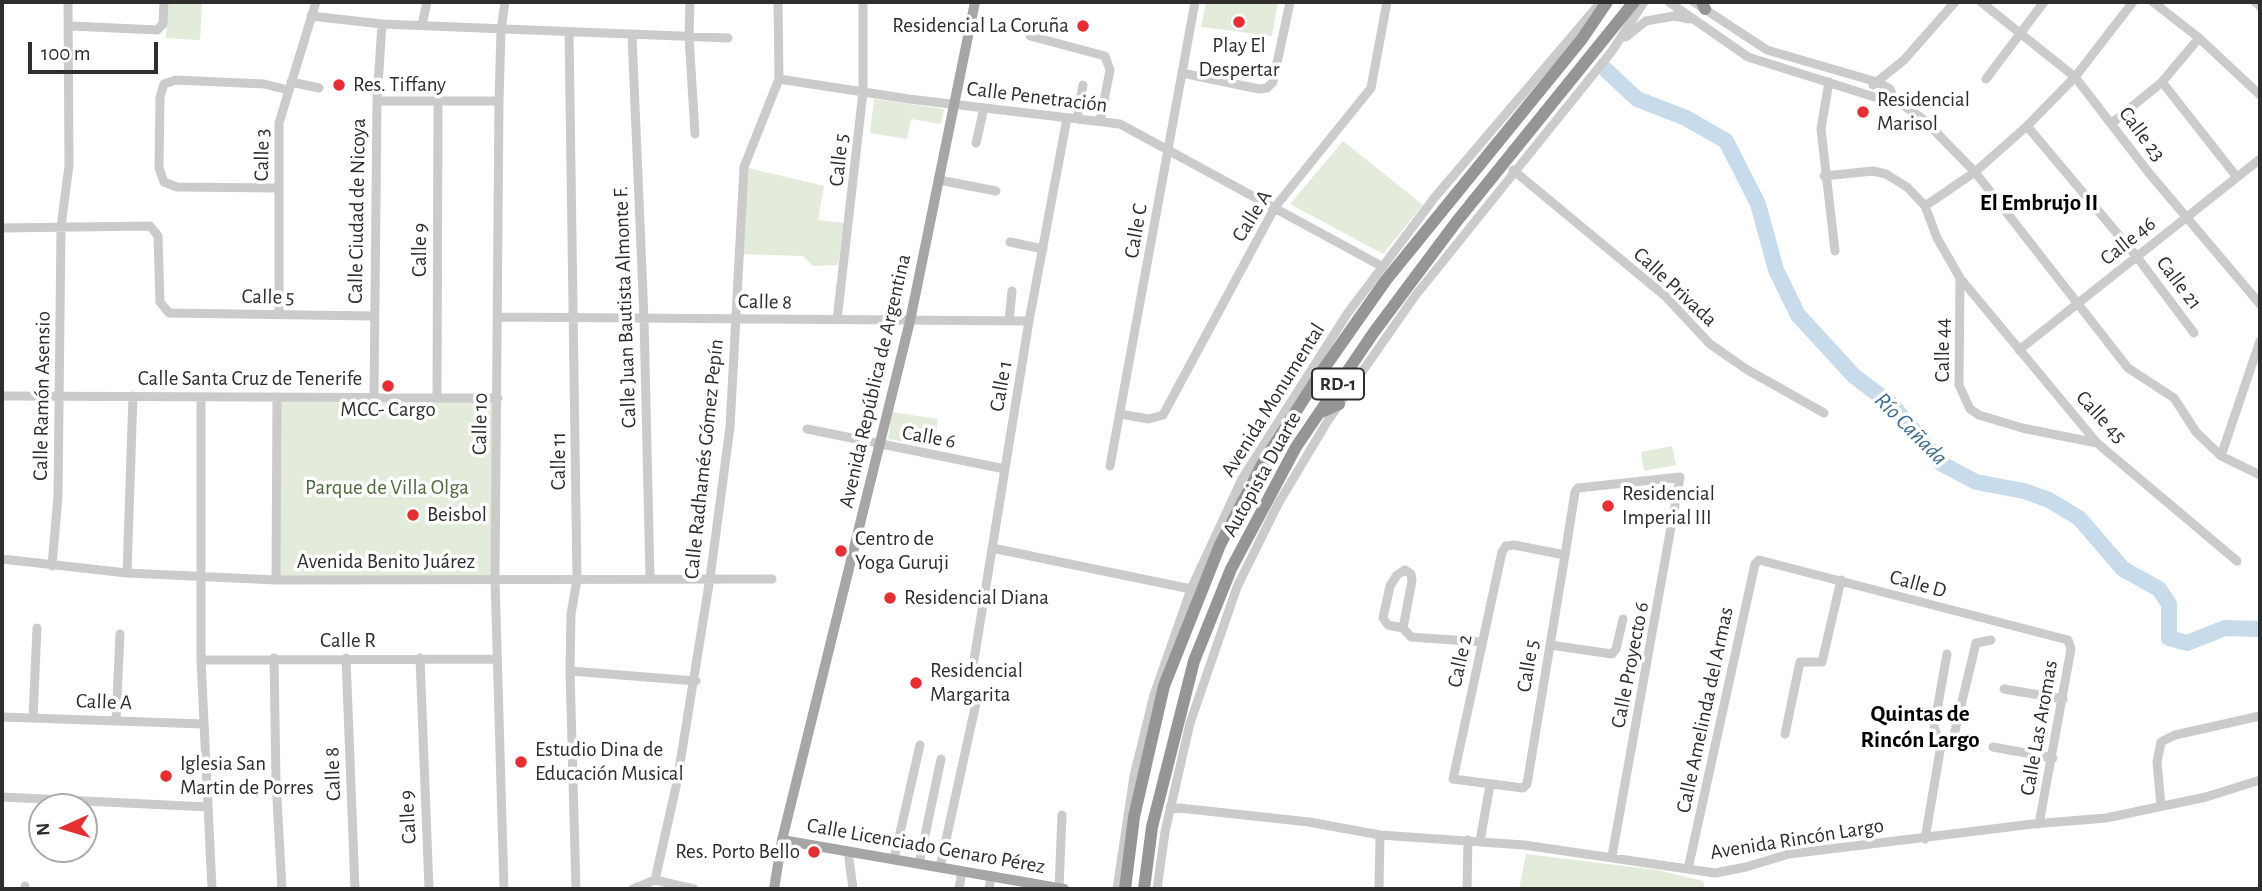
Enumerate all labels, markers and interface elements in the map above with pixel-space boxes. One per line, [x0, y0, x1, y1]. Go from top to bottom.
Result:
place label: Residencial La Coruña [892, 13, 1069, 39]
marker: Play El Despertar [1231, 14, 1247, 30]
marker: Residencial La Coruña [1075, 18, 1091, 34]
scale bar [32, 28, 161, 72]
place label: Play El Despertar [1198, 33, 1280, 83]
text: 100 m [41, 43, 91, 64]
place label: Res. Tiffany [353, 72, 446, 98]
street label: Calle Penetración [965, 76, 1109, 118]
marker: Res. Tiffany [331, 77, 347, 93]
place label: Residencial Marisol [1877, 87, 1970, 137]
street label: Calle 23 [2113, 102, 2171, 166]
marker: Residencial Marisol [1855, 104, 1871, 120]
street label: Calle Ciudad de Nicoya [343, 118, 371, 304]
street label: Calle 3 [249, 128, 275, 182]
street label: Calle 5 [824, 132, 854, 188]
street label: Calle Juan Bautista Almonte F. [608, 185, 642, 429]
street label: Calle A [1226, 185, 1278, 247]
district label: El Embrujo II [1980, 189, 2098, 217]
street label: Calle C [1119, 202, 1153, 260]
street label: Calle 46 [2095, 211, 2161, 271]
street label: Calle 9 [407, 223, 433, 277]
street label: Calle Privada [1628, 242, 1722, 332]
street label: Calle 21 [2151, 251, 2207, 315]
street label: Avenida República de Argentina [833, 252, 917, 510]
street label: Calle 5 [241, 284, 295, 310]
street label: Calle 8 [738, 289, 792, 315]
street label: Calle Ramón Asensio [28, 311, 56, 481]
street label: Avenida Monumental [1216, 318, 1330, 482]
street label: Calle 44 [1930, 318, 1956, 382]
street label: Calle Radhamés Gómez Pepín [679, 338, 729, 580]
street label: Calle 1 [984, 359, 1018, 413]
street label: Calle Santa Cruz de Tenerife [138, 366, 362, 392]
road number: RD-1 [1312, 368, 1364, 400]
marker: MCC- Cargo [380, 378, 396, 394]
street label: Calle 45 [2070, 385, 2132, 449]
water label: Río Cañada [1869, 387, 1953, 471]
street label: Calle 10 [467, 393, 493, 455]
place label: MCC- Cargo [340, 397, 436, 423]
street label: Autopista Duarte [1217, 407, 1307, 541]
street label: Calle 6 [900, 420, 958, 454]
street label: Calle 11 [546, 432, 572, 490]
park label: Parque de Villa Olga [305, 475, 469, 501]
place label: Residencial Imperial III [1622, 481, 1715, 531]
marker: Residencial Imperial III [1600, 498, 1616, 514]
place label: Beisbol [427, 502, 487, 528]
marker: Beisbol [405, 507, 421, 523]
place label: Centro de Yoga Guruji [855, 526, 949, 576]
marker: Centro de Yoga Guruji [833, 543, 849, 559]
street label: Avenida Benito Juárez [297, 549, 475, 575]
street label: Calle D [1887, 564, 1949, 604]
place label: Residencial Diana [904, 585, 1049, 611]
marker: Residencial Diana [882, 590, 898, 606]
street label: Calle Proyecto 6 [1605, 600, 1655, 730]
street label: Calle Amelinda del Armas [1671, 605, 1739, 815]
street label: Calle R [320, 628, 376, 654]
street label: Calle 2 [1442, 632, 1478, 690]
street label: Calle 5 [1511, 638, 1545, 694]
place label: Residencial Margarita [930, 658, 1023, 708]
street label: Calle Las Aromas [2015, 658, 2063, 798]
marker: Residencial Margarita [908, 675, 924, 691]
street label: Calle A [75, 688, 133, 716]
district label: Quintas de Rincón Largo [1860, 700, 1980, 754]
place label: Estudio Dina de Educación Musical [535, 737, 684, 787]
street label: Calle 8 [319, 747, 347, 801]
place label: Iglesia San Martin de Porres [180, 751, 314, 801]
marker: Estudio Dina de Educación Musical [513, 754, 529, 770]
marker: Iglesia San Martin de Porres [158, 768, 174, 784]
street label: Calle 9 [394, 789, 422, 845]
north arrow [28, 793, 98, 863]
street label: Calle Licenciado Genaro Pérez [805, 813, 1047, 879]
street label: Avenida Rincón Largo [1708, 813, 1886, 865]
text: N [34, 822, 53, 837]
place label: Res. Porto Bello [675, 839, 800, 865]
marker: Res. Porto Bello [806, 844, 822, 860]

